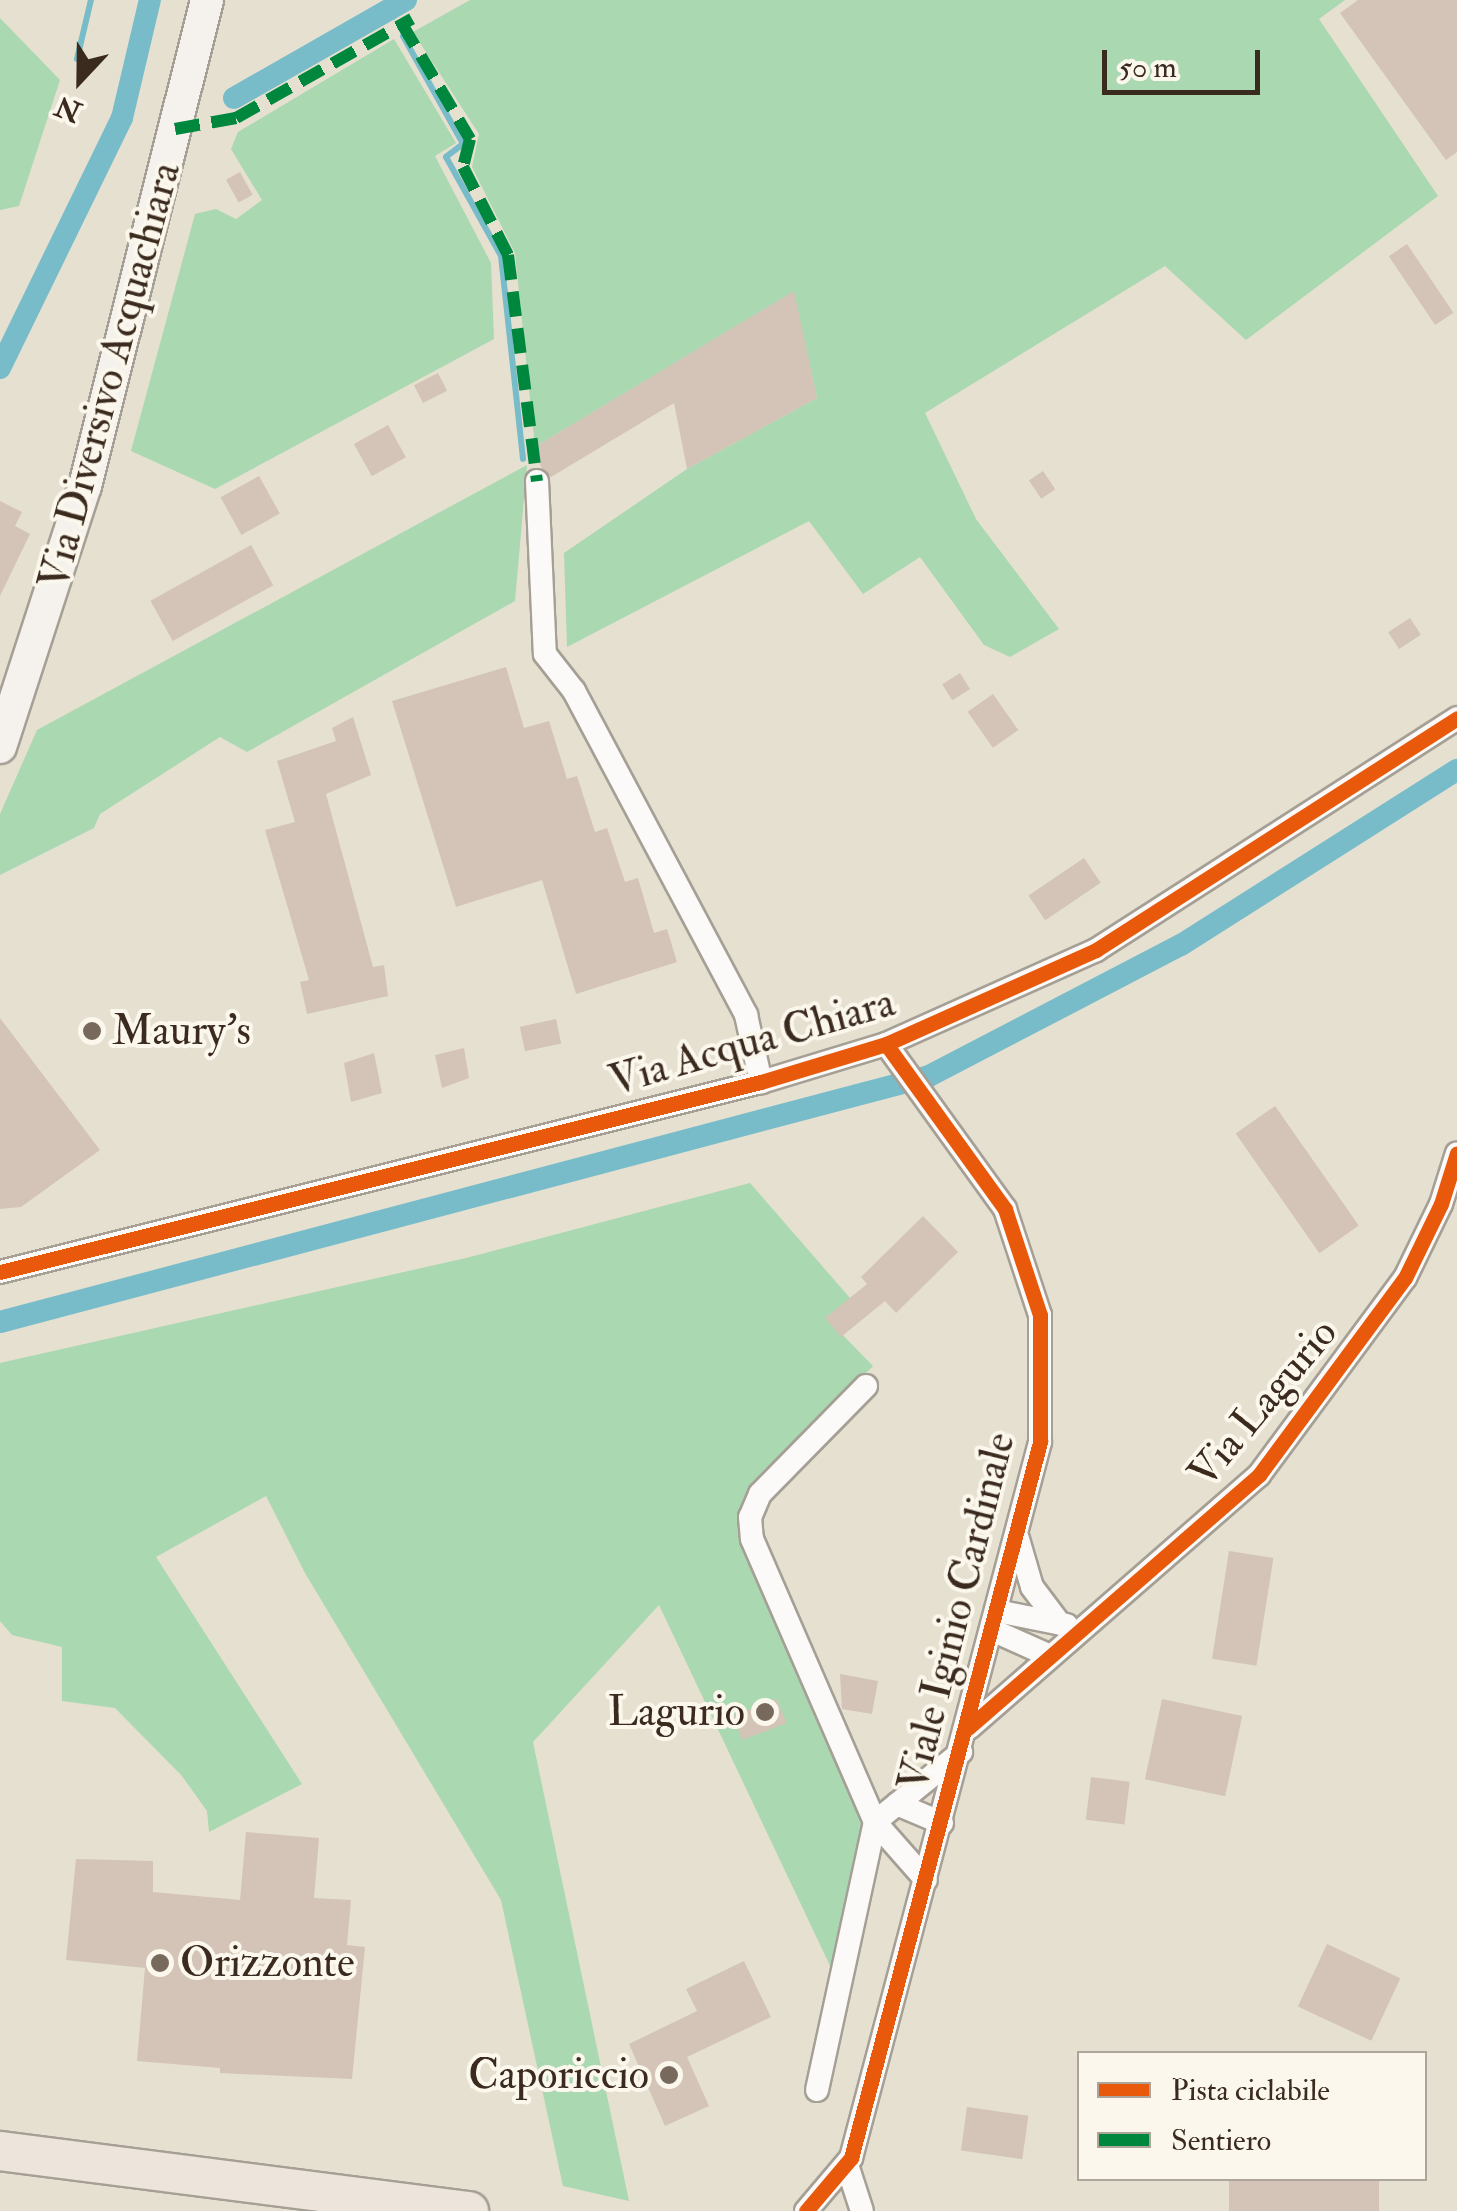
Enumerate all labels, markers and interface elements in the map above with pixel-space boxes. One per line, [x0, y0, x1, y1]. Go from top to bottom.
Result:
north arrow [30, 30, 130, 130]
scale bar [1107, 30, 1264, 92]
text: 50 m [1119, 49, 1177, 86]
text: N [50, 87, 87, 129]
street label: Via Diversivo Acquachiara [29, 157, 191, 595]
street label: Via Acqua Chiara [604, 977, 900, 1107]
place label: Maury's [112, 1006, 251, 1056]
marker: Maury's [81, 1020, 103, 1042]
street label: Via Lagurio [1178, 1309, 1348, 1497]
street label: Viale Iginio Cardinale [888, 1428, 1026, 1796]
place label: Lagurio [608, 1687, 745, 1737]
marker: Lagurio [754, 1701, 776, 1723]
place label: Orizzonte [180, 1938, 354, 1988]
marker: Orizzonte [149, 1952, 171, 1974]
place label: Caporiccio [468, 2050, 649, 2100]
legend [1077, 2051, 1427, 2181]
marker: Caporiccio [658, 2064, 680, 2086]
text: Pista ciclabile [1171, 2072, 1330, 2109]
text: Sentiero [1171, 2122, 1271, 2159]

